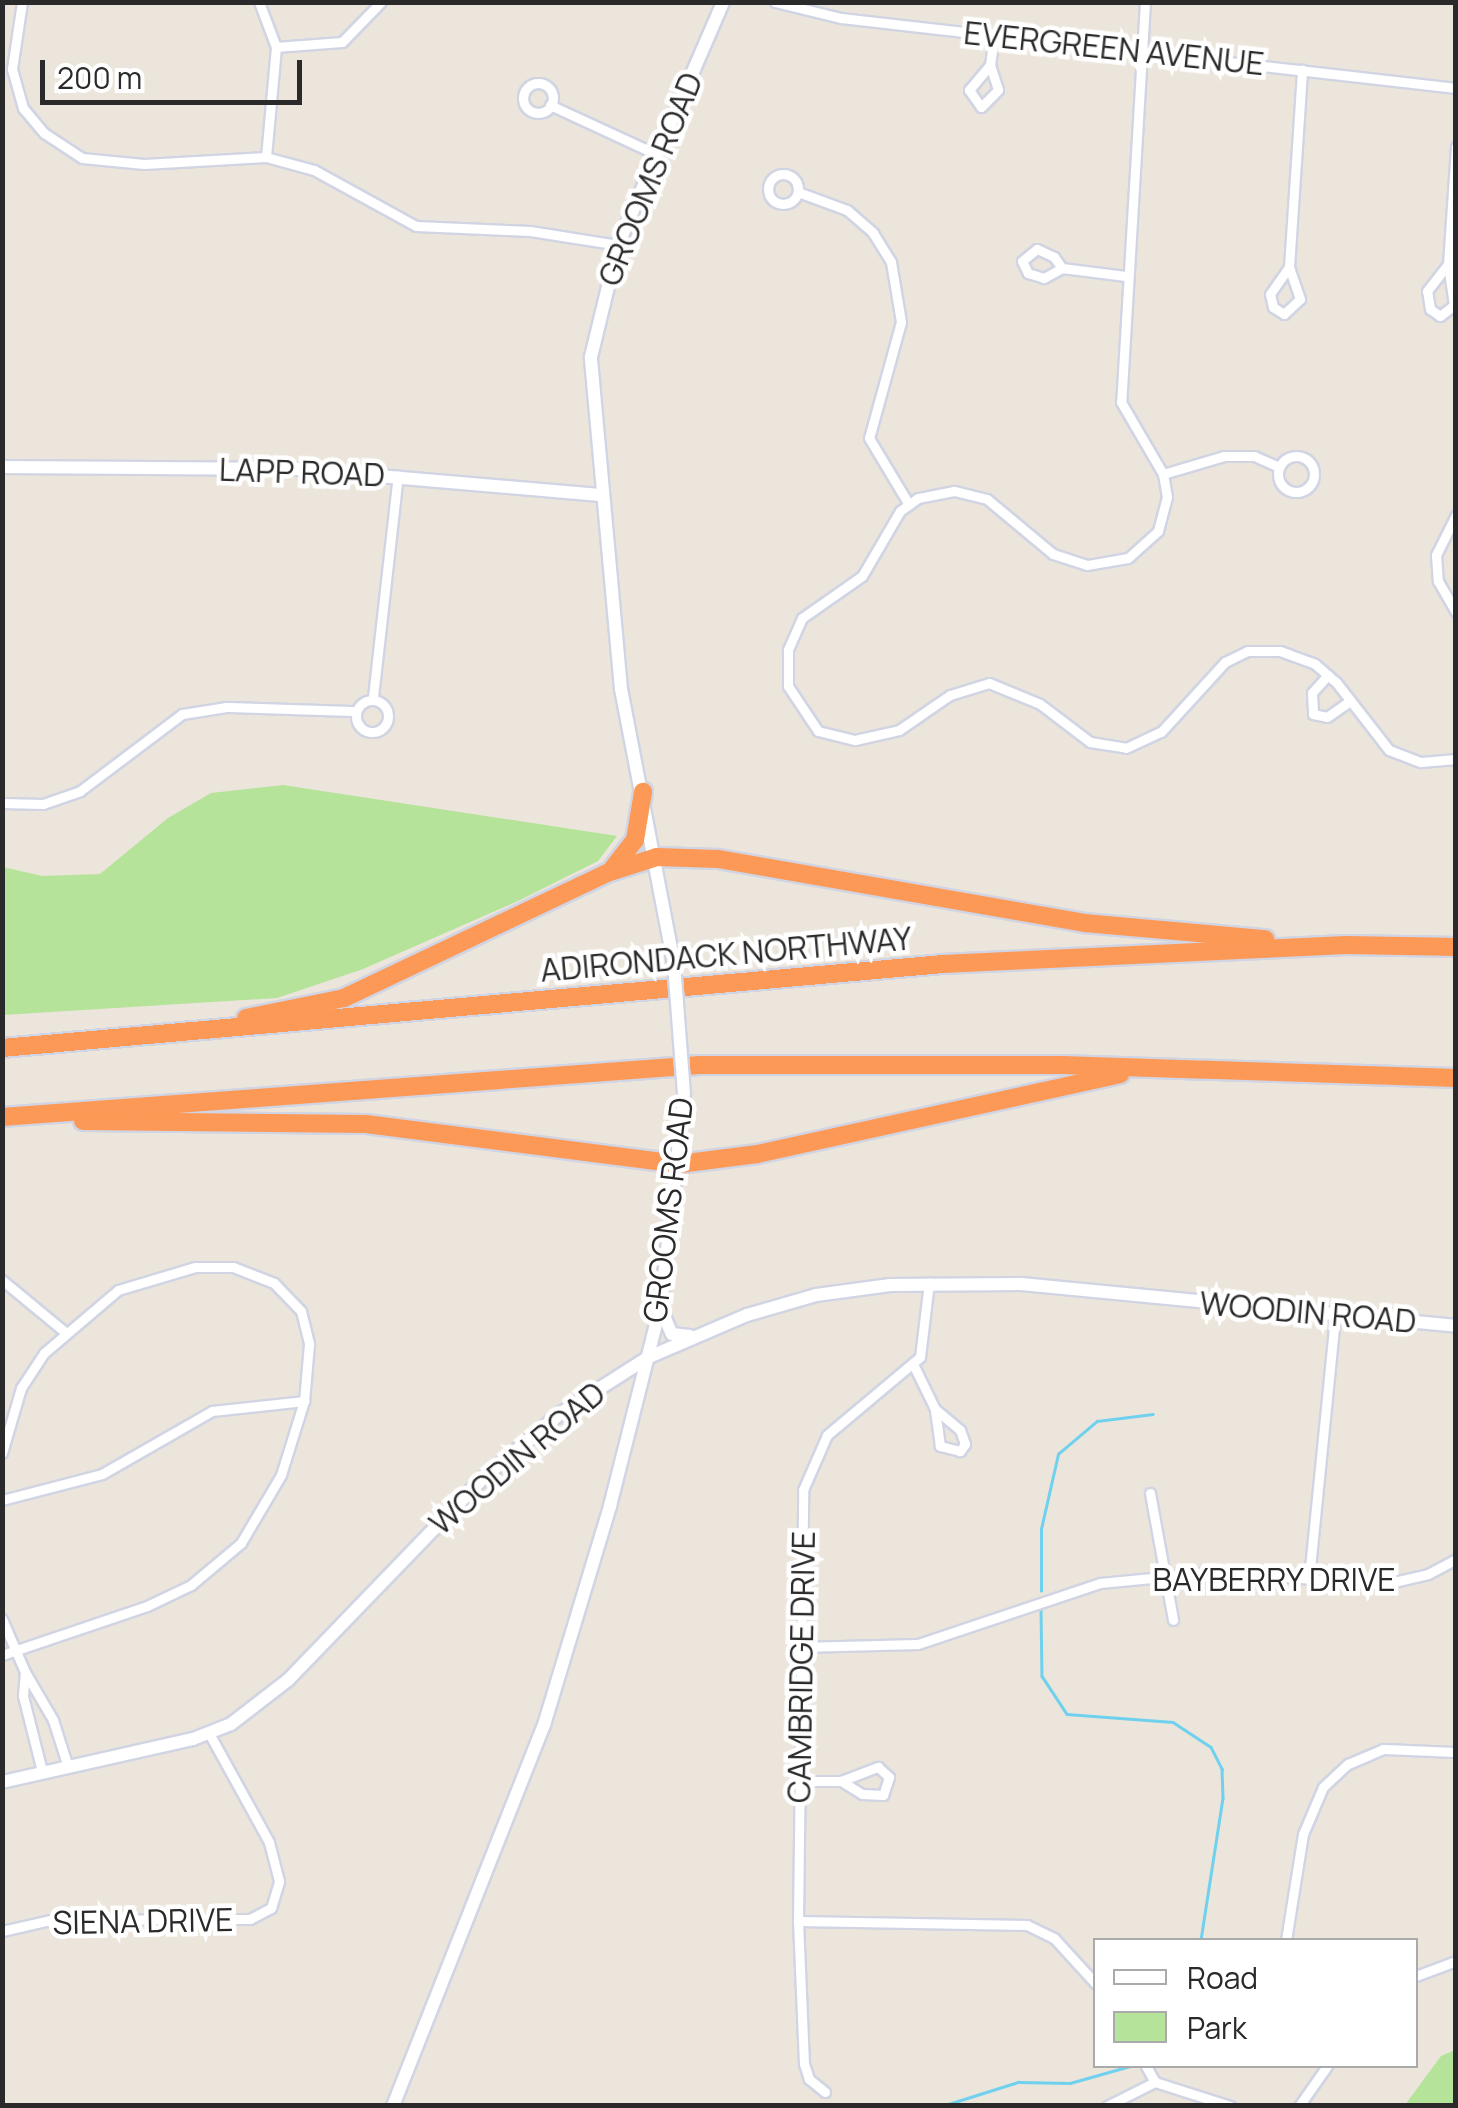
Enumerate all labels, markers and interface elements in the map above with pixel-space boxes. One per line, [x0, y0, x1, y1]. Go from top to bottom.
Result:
street label: EVERGREEN AVENUE [962, 13, 1266, 83]
scale bar [45, 40, 308, 102]
text: 200 m [57, 57, 142, 98]
street label: GROOMS ROAD [590, 67, 710, 291]
street label: LAPP ROAD [218, 450, 386, 494]
street label: ADIRONDACK NORTHWAY [538, 919, 914, 989]
street label: GROOMS ROAD [635, 1095, 701, 1325]
street label: WOODIN ROAD [1198, 1283, 1418, 1341]
street label: WOODIN ROAD [421, 1373, 613, 1543]
street label: CAMBRIDGE DRIVE [779, 1531, 823, 1803]
street label: BAYBERRY DRIVE [1152, 1560, 1396, 1598]
street label: SIENA DRIVE [52, 1900, 234, 1942]
legend [1093, 1938, 1418, 2068]
text: Road [1187, 1957, 1258, 1998]
text: Park [1187, 2007, 1247, 2048]

